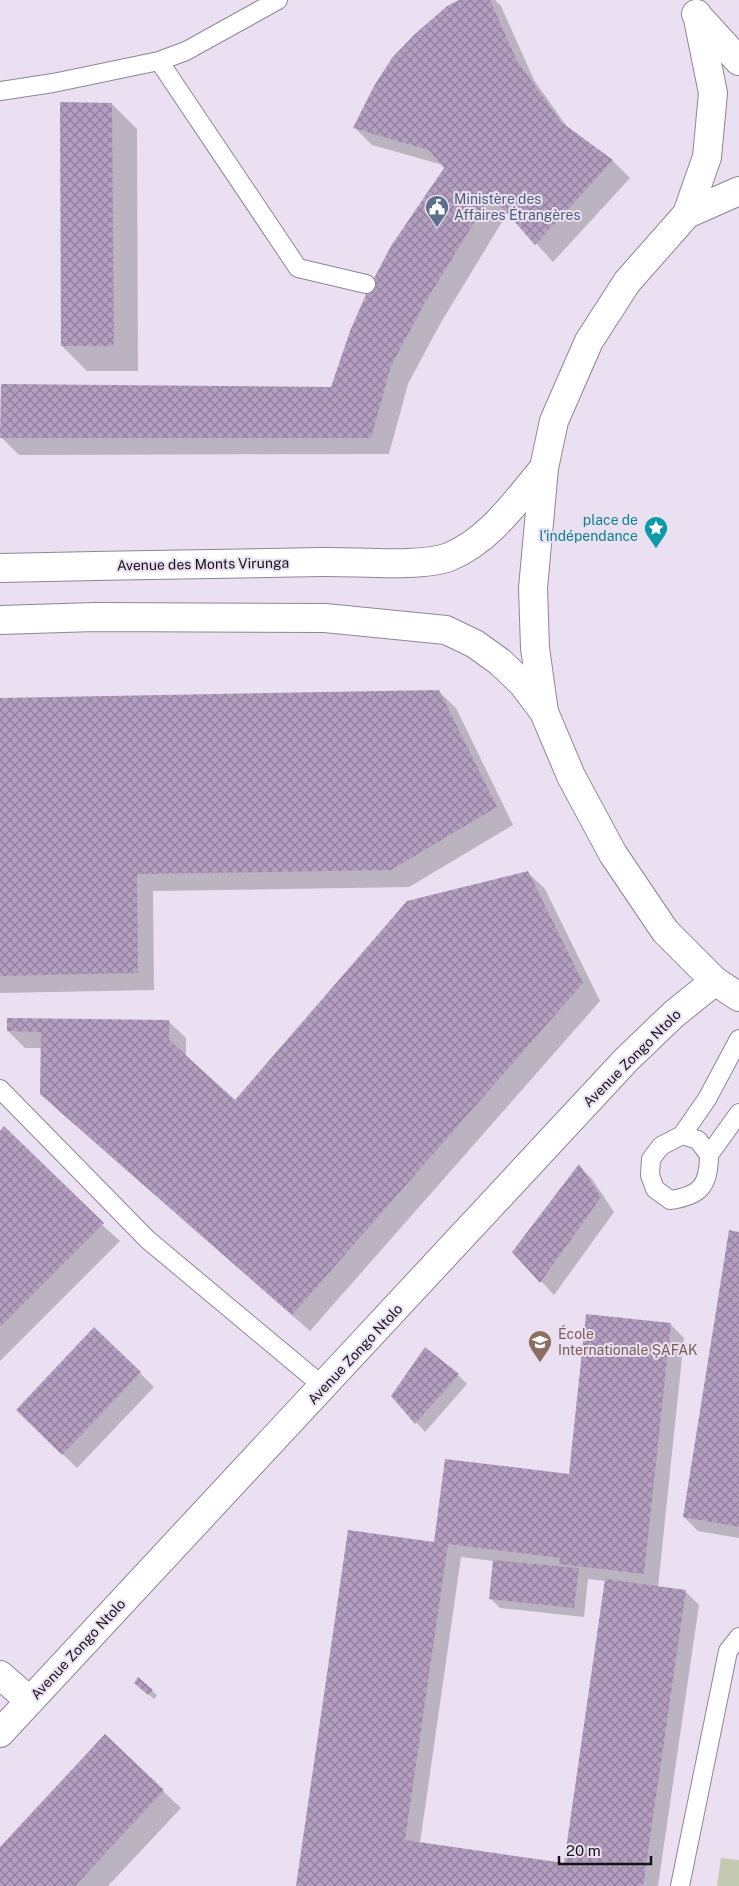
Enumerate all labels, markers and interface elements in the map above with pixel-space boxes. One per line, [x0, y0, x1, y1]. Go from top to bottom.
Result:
place label: Ministère des Affaires Étrangères [454, 191, 581, 223]
public building icon: Ministère des Affaires Étrangères [424, 194, 450, 228]
place label: place de l'indépendance [540, 512, 638, 544]
place icon: place de l'indépendance [643, 515, 669, 549]
street label: Avenue des Monts Virunga [117, 554, 289, 574]
street label: Avenue Zongo Ntolo [580, 1006, 684, 1110]
street label: Avenue Zongo Ntolo [304, 1300, 406, 1407]
place label: École Internationale ŞAFAK [558, 1325, 698, 1358]
school or university icon: École Internationale ŞAFAK [527, 1329, 553, 1363]
street label: Avenue Zongo Ntolo [27, 1595, 129, 1702]
scale bar [559, 1834, 652, 1866]
text: 20 m [566, 1842, 601, 1859]

